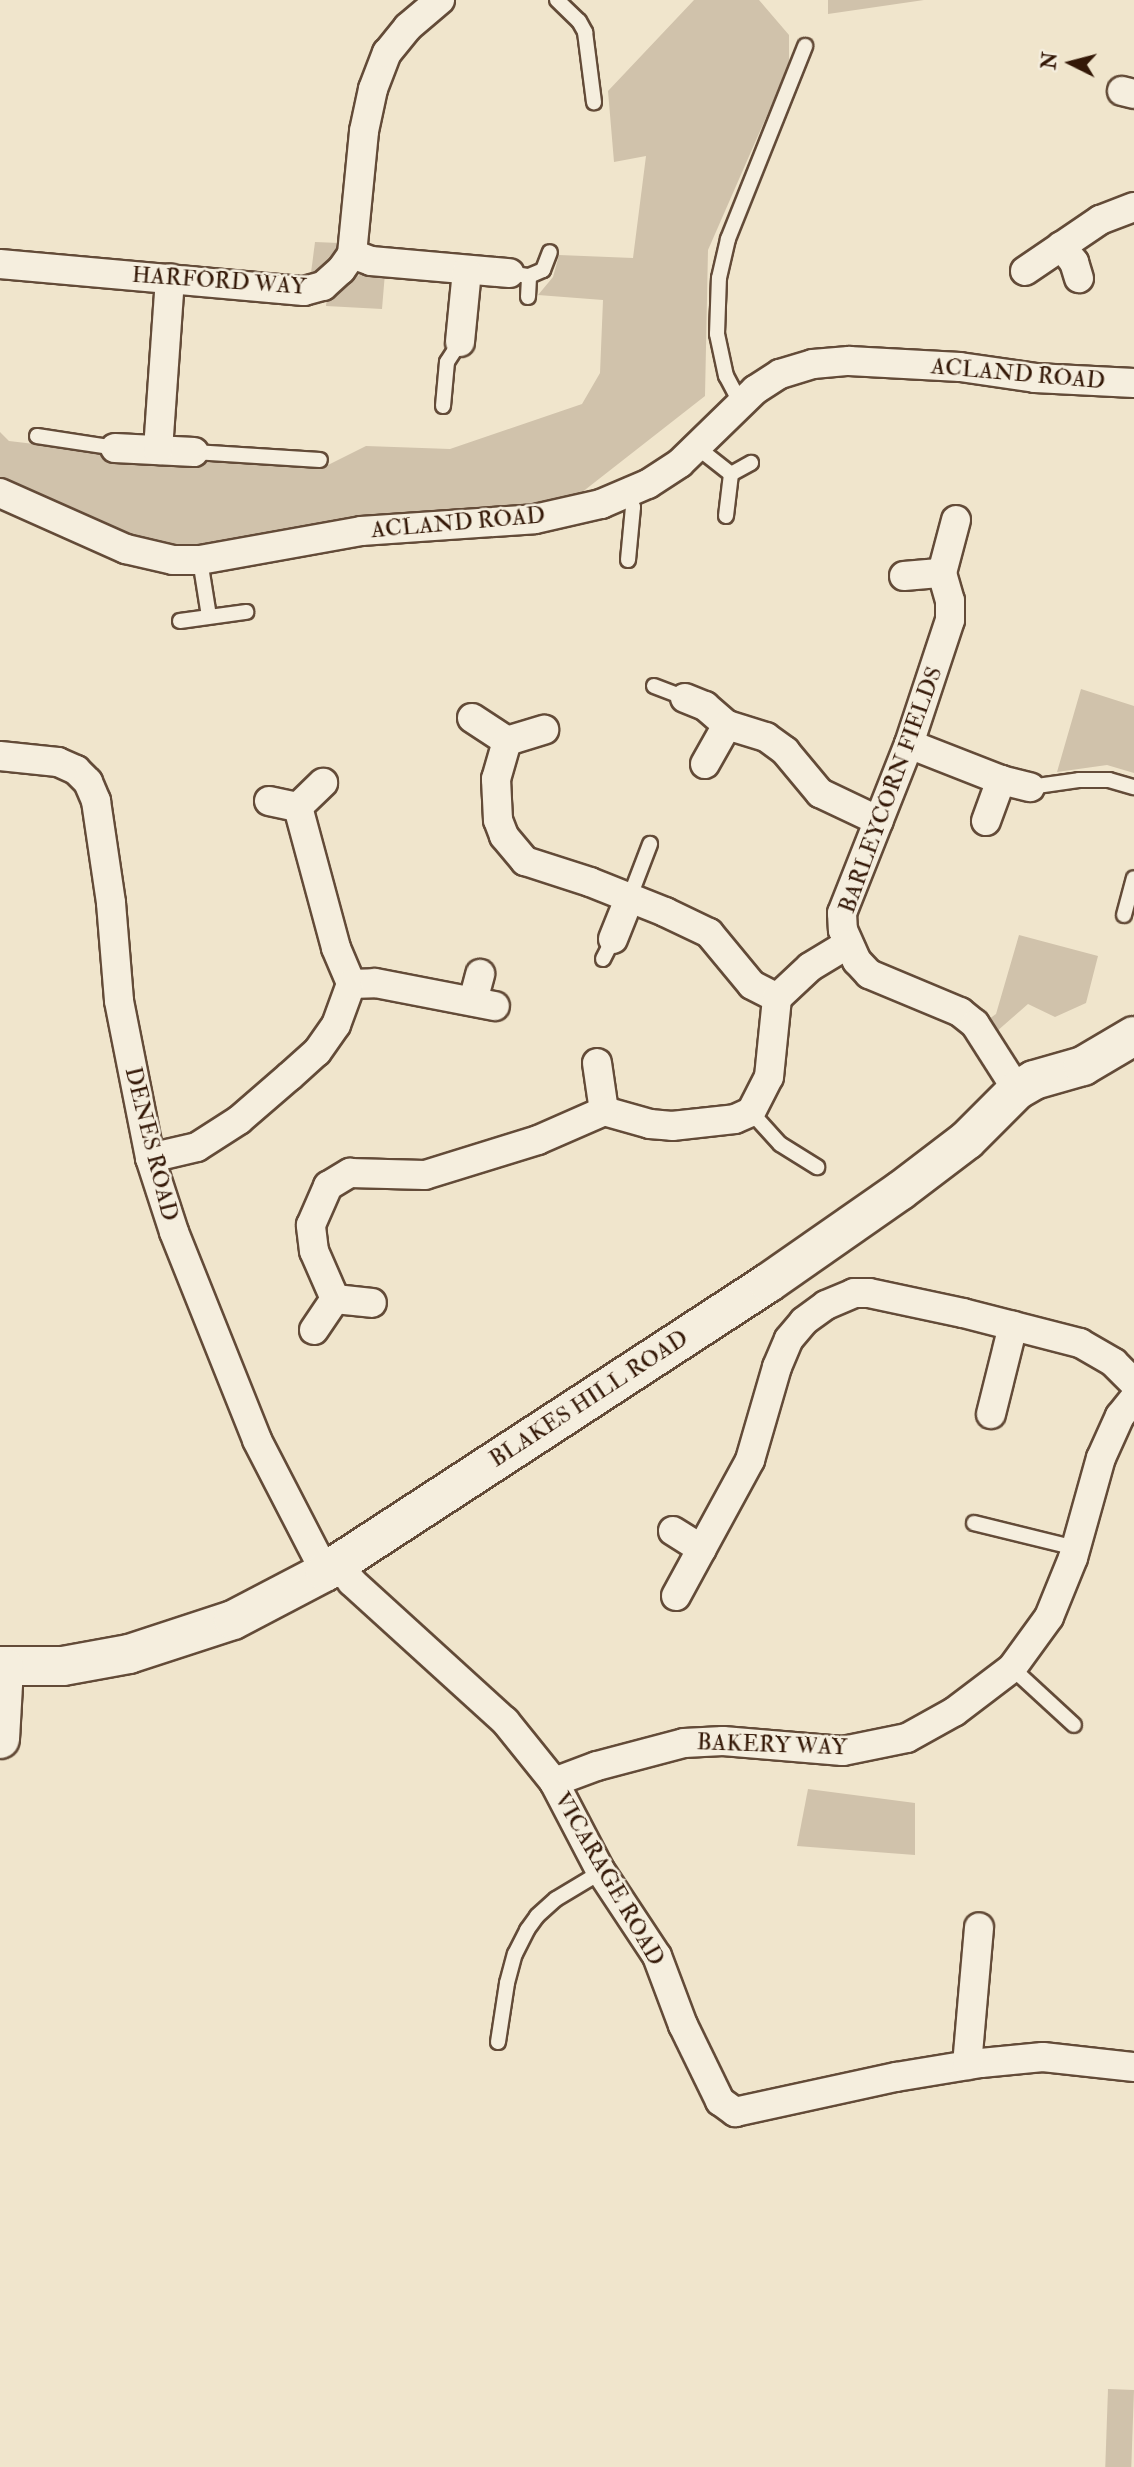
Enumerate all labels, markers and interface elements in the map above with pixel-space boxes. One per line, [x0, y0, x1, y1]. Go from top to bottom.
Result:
north arrow [1036, 28, 1106, 98]
text: N [1037, 51, 1063, 71]
street label: HARFORD WAY [131, 261, 307, 301]
street label: ACLAND ROAD [930, 353, 1106, 395]
street label: ACLAND ROAD [370, 502, 546, 544]
street label: BARLEYCORN FIELDS [834, 663, 948, 917]
street label: DENES ROAD [119, 1064, 183, 1224]
street label: BLAKES HILL ROAD [485, 1325, 693, 1473]
street label: BAKERY WAY [696, 1729, 848, 1761]
street label: VICARAGE ROAD [548, 1787, 670, 1971]

